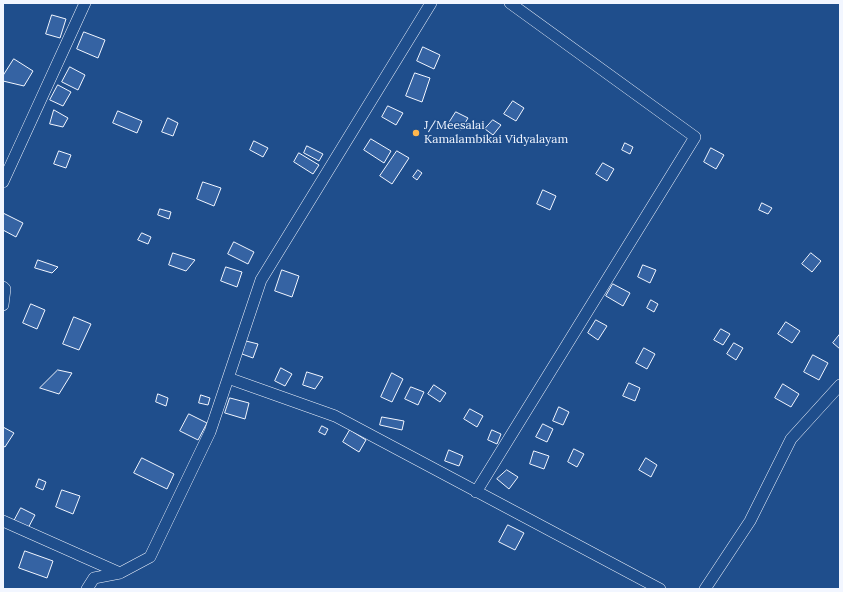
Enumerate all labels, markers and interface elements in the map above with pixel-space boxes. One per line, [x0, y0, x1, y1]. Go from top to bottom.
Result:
place label: J/Meesalai Kamalambikai Vidyalayam [424, 119, 568, 147]
marker: J/Meesalai Kamalambikai Vidyalayam [411, 128, 421, 138]

